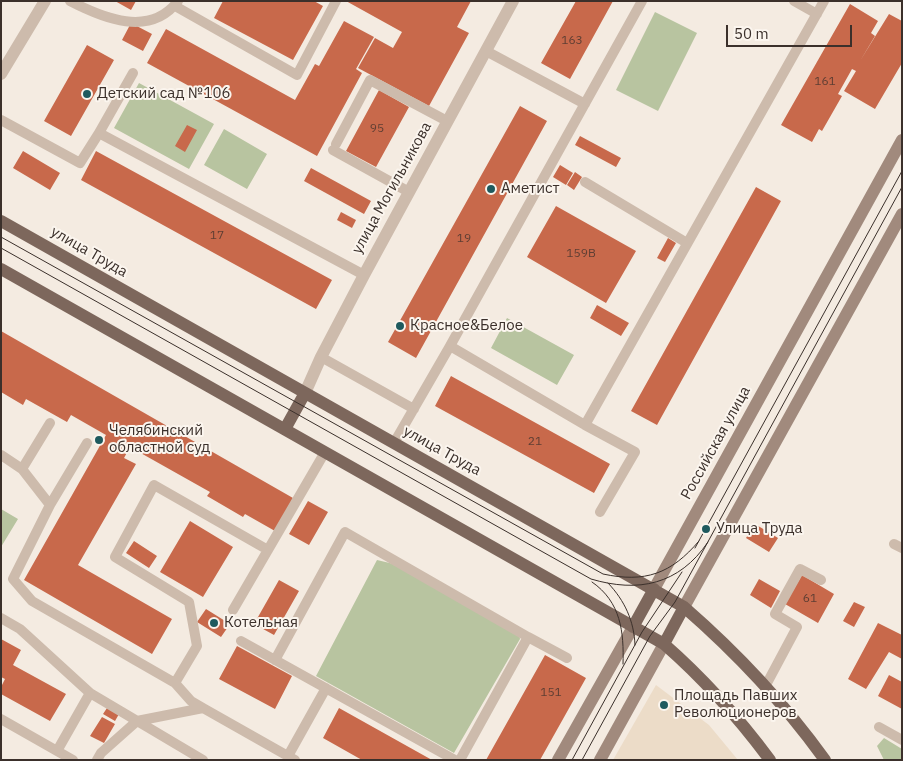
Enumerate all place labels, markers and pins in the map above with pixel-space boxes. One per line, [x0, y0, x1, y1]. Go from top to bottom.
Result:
place label: Детский сад №106 [97, 85, 231, 103]
marker: Детский сад №106 [81, 88, 93, 100]
place label: Аметист [501, 180, 560, 198]
marker: Аметист [485, 183, 497, 195]
place label: Красное&Белое [410, 317, 523, 335]
marker: Красное&Белое [394, 320, 406, 332]
place label: Челябинский областной суд [109, 422, 210, 457]
marker: Челябинский областной суд [93, 434, 105, 446]
place label: Улица Труда [716, 520, 803, 538]
marker: Улица Труда [700, 523, 712, 535]
place label: Котельная [224, 614, 298, 632]
marker: Котельная [208, 617, 220, 629]
place label: Площадь Павших Революционеров [674, 687, 797, 722]
marker: Площадь Павших Революционеров [658, 699, 670, 711]

